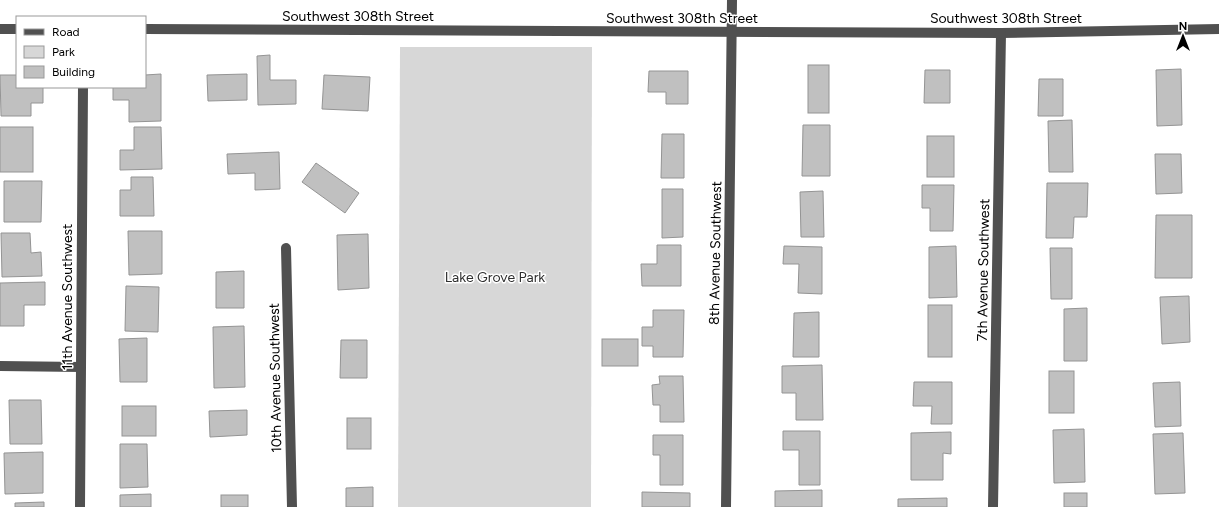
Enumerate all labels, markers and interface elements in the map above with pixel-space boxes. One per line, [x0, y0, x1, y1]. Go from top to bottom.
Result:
street label: Southwest 308th Street [282, 8, 434, 25]
street label: Southwest 308th Street [606, 10, 758, 27]
street label: Southwest 308th Street [930, 10, 1082, 27]
legend [16, 16, 146, 88]
north arrow [1163, 16, 1203, 56]
text: N [1179, 20, 1187, 33]
text: Road [52, 25, 80, 39]
text: Park [52, 45, 75, 59]
text: Building [52, 65, 95, 79]
street label: 8th Avenue Southwest [706, 181, 725, 325]
street label: 7th Avenue Southwest [974, 199, 993, 341]
street label: 11th Avenue Southwest [59, 224, 76, 370]
park label: Lake Grove Park [445, 269, 545, 286]
street label: 10th Avenue Southwest [266, 303, 285, 453]

